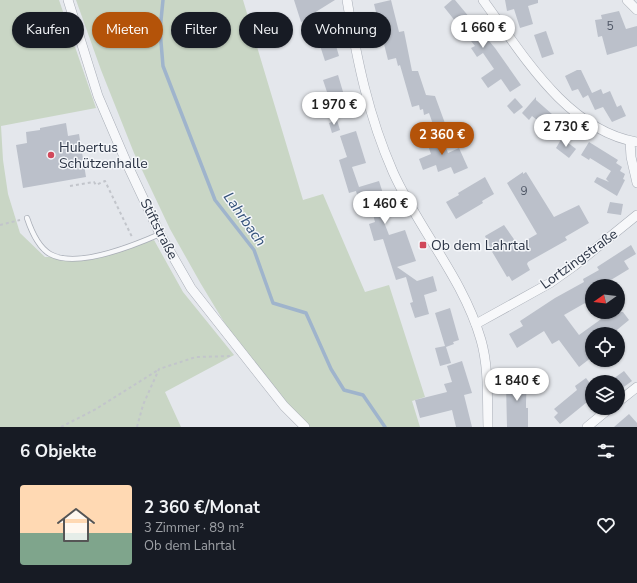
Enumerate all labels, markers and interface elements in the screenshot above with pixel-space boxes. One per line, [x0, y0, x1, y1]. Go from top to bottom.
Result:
chip: Kaufen [12, 12, 84, 48]
chip: Mieten [92, 12, 163, 48]
chip: Filter [171, 12, 231, 48]
chip: Neu [239, 12, 293, 48]
chip: Wohnung [301, 12, 391, 48]
pin: 1 660 € [446, 15, 520, 49]
house number: 5 [606, 18, 614, 34]
text: 1 660 € [460, 19, 506, 37]
pin: 1 970 € [297, 92, 371, 126]
text: 1 970 € [311, 96, 357, 114]
pin: 2 730 € [529, 114, 603, 148]
text: 2 730 € [543, 118, 589, 136]
pin: 2 360 € [405, 122, 479, 156]
text: 2 360 € [419, 126, 465, 144]
place label: Hubertus Schützenhalle [59, 138, 148, 173]
marker: Hubertus Schützenhalle [46, 150, 56, 160]
house number: 9 [520, 183, 528, 199]
water label: Lahrbach [219, 188, 271, 250]
pin: 1 460 € [348, 191, 422, 225]
street label: Stiftstraße [136, 195, 182, 263]
text: 1 460 € [362, 195, 408, 213]
street label: Lortzingstraße [536, 224, 622, 294]
place label: Ob dem Lahrtal [431, 236, 530, 255]
marker: Ob dem Lahrtal [418, 240, 428, 250]
north arrow [585, 279, 625, 319]
map controls [585, 279, 625, 415]
button: locate [585, 327, 625, 367]
pin: 1 840 € [480, 368, 554, 402]
text: 1 840 € [494, 372, 540, 390]
button: layers [585, 375, 625, 415]
text: 6 Objekte [20, 440, 96, 463]
icon: filters [595, 440, 617, 462]
text: 2 360 €/Monat [144, 496, 260, 519]
icon: home [52, 501, 100, 549]
icon: heart [595, 514, 617, 536]
text: 3 Zimmer · 89 m² [144, 519, 244, 537]
text: Ob dem Lahrtal [144, 537, 235, 555]

